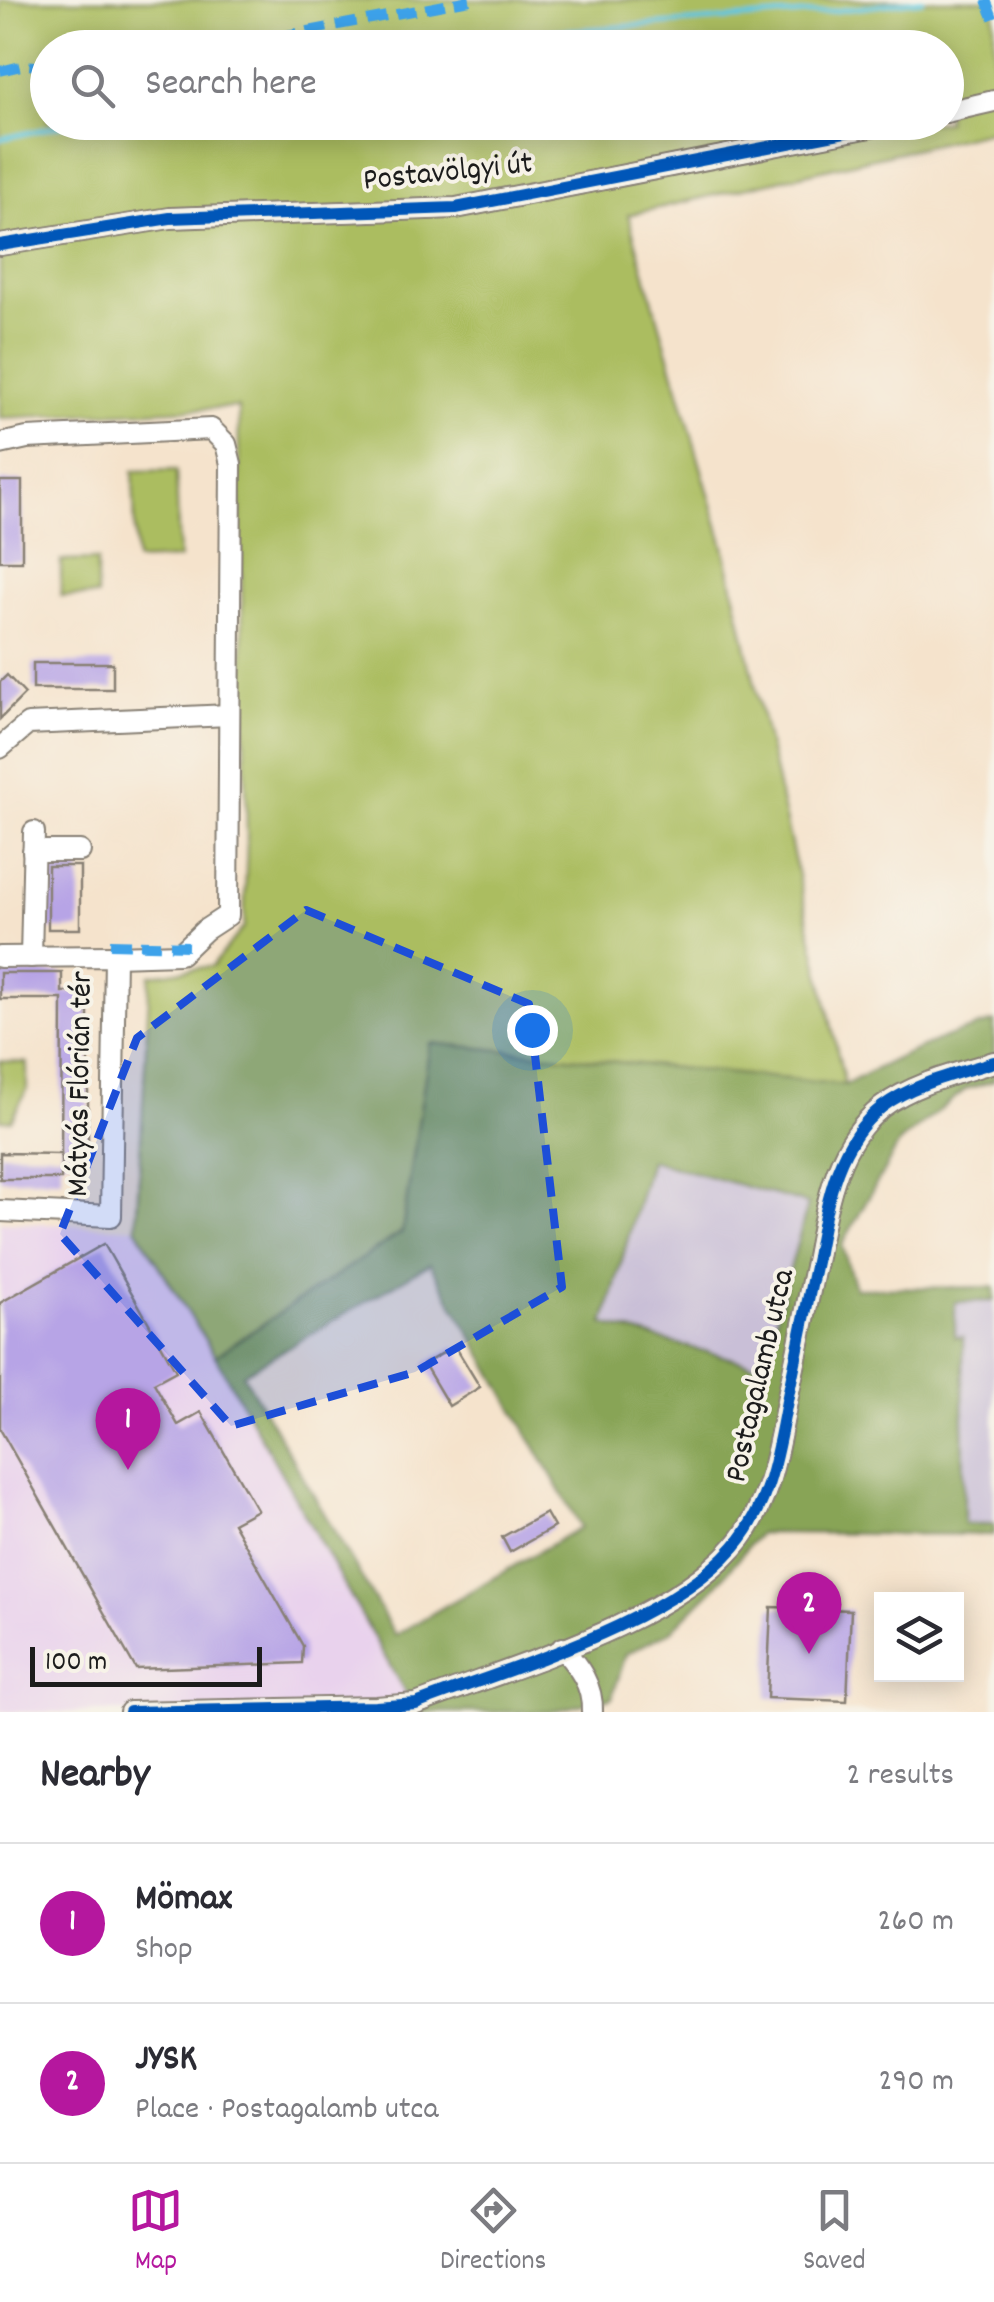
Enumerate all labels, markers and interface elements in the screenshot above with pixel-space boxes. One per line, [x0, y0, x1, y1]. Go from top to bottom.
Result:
search box [30, 30, 964, 140]
icon: search [65, 58, 120, 113]
text: Search here [145, 58, 317, 113]
street label: Postavölgyi út [361, 142, 535, 206]
street label: Mátyás Flórián tér [57, 971, 107, 1197]
your location [507, 1005, 558, 1056]
street label: Postagalamb utca [715, 1264, 809, 1487]
pin: 1 [96, 1388, 160, 1470]
pin: 2 [776, 1572, 842, 1654]
map controls [874, 1592, 964, 1682]
button: layers [874, 1592, 964, 1682]
scale bar [30, 1642, 262, 1686]
text: 100 m [45, 1644, 107, 1684]
text: Nearby [40, 1747, 150, 1807]
text: 2 results [847, 1754, 954, 1800]
text: Mömax [135, 1873, 232, 1928]
text: 1 [69, 1900, 76, 1946]
text: 260 m [878, 1900, 954, 1946]
text: Shop [135, 1928, 193, 1974]
text: JYSK [135, 2033, 197, 2088]
text: 2 [66, 2060, 79, 2106]
text: 290 m [879, 2060, 954, 2106]
text: Place · Postagalamb utca [135, 2088, 438, 2134]
tab: Map [128, 2183, 183, 2283]
tab: Directions [440, 2183, 546, 2283]
tab: Saved [803, 2183, 866, 2283]

